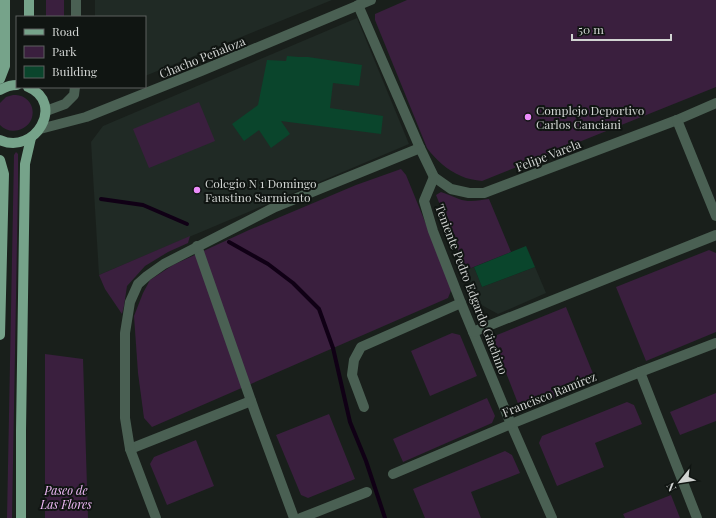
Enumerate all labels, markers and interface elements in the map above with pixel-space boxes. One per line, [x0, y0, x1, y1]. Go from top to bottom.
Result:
legend [16, 16, 146, 88]
scale bar [572, 16, 671, 42]
text: 50 m [578, 21, 604, 37]
text: Road [52, 23, 79, 39]
street label: Chacho Peñaloza [157, 32, 247, 82]
text: Park [52, 43, 77, 59]
text: Building [52, 63, 98, 79]
place label: Complejo Deportivo Carlos Canciani [536, 102, 645, 132]
marker: Complejo Deportivo Carlos Canciani [523, 112, 533, 122]
street label: Felipe Varela [513, 135, 583, 175]
place label: Colegio N 1 Domingo Faustino Sarmiento [205, 175, 317, 205]
marker: Colegio N 1 Domingo Faustino Sarmiento [192, 185, 202, 195]
street label: Teniente Pedro Edgardo Giachino [432, 202, 512, 377]
street label: Francisco Ramírez [500, 368, 599, 420]
north arrow [660, 462, 700, 502]
text: N [662, 480, 679, 494]
park label: Paseo de Las Flores [39, 482, 92, 512]

